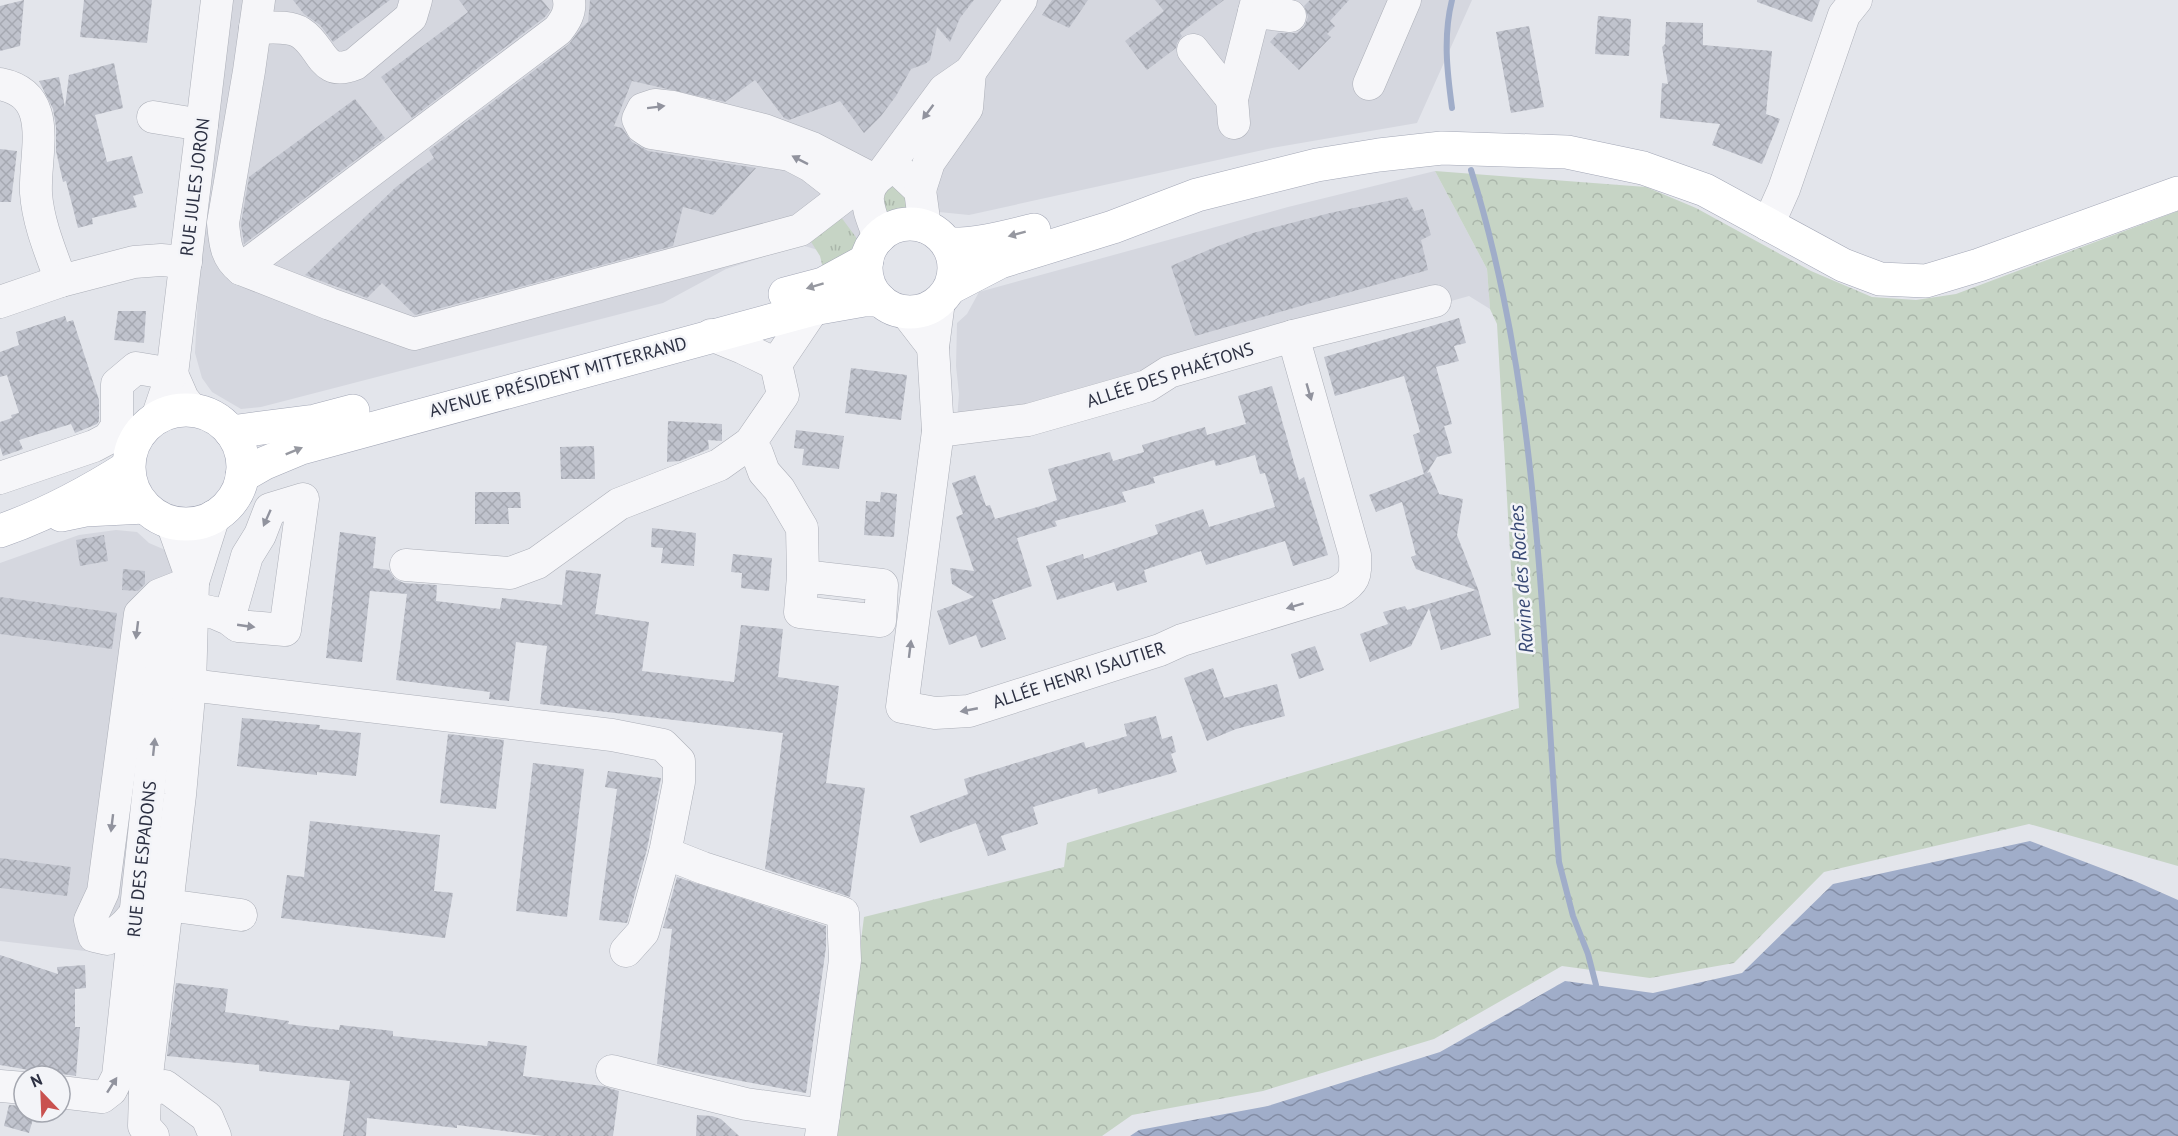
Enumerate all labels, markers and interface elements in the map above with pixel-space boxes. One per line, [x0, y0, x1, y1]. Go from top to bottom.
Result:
one-way arrow [646, 103, 665, 112]
one-way arrow [922, 104, 934, 119]
street label: RUE JULES JORON [175, 117, 214, 257]
one-way arrow [791, 155, 808, 165]
one-way arrow [1007, 230, 1026, 240]
one-way arrow [806, 282, 824, 291]
street label: AVENUE PRÉSIDENT MITTERRAND [427, 331, 689, 422]
street label: ALLÉE DES PHAÉTONS [1083, 337, 1256, 412]
one-way arrow [1305, 383, 1314, 401]
one-way arrow [286, 446, 304, 456]
water label: Ravine des Roches [1503, 504, 1539, 654]
one-way arrow [263, 509, 273, 527]
one-way arrow [1286, 601, 1304, 611]
one-way arrow [133, 620, 142, 639]
one-way arrow [237, 622, 256, 631]
street label: ALLÉE HENRI ISAUTIER [989, 636, 1169, 713]
one-way arrow [905, 639, 914, 658]
one-way arrow [960, 706, 979, 715]
one-way arrow [149, 737, 159, 756]
street label: RUE DES ESPADONS [122, 780, 161, 938]
one-way arrow [108, 813, 117, 832]
north arrow [12, 1064, 72, 1124]
text: N [27, 1069, 45, 1091]
one-way arrow [107, 1076, 118, 1093]

